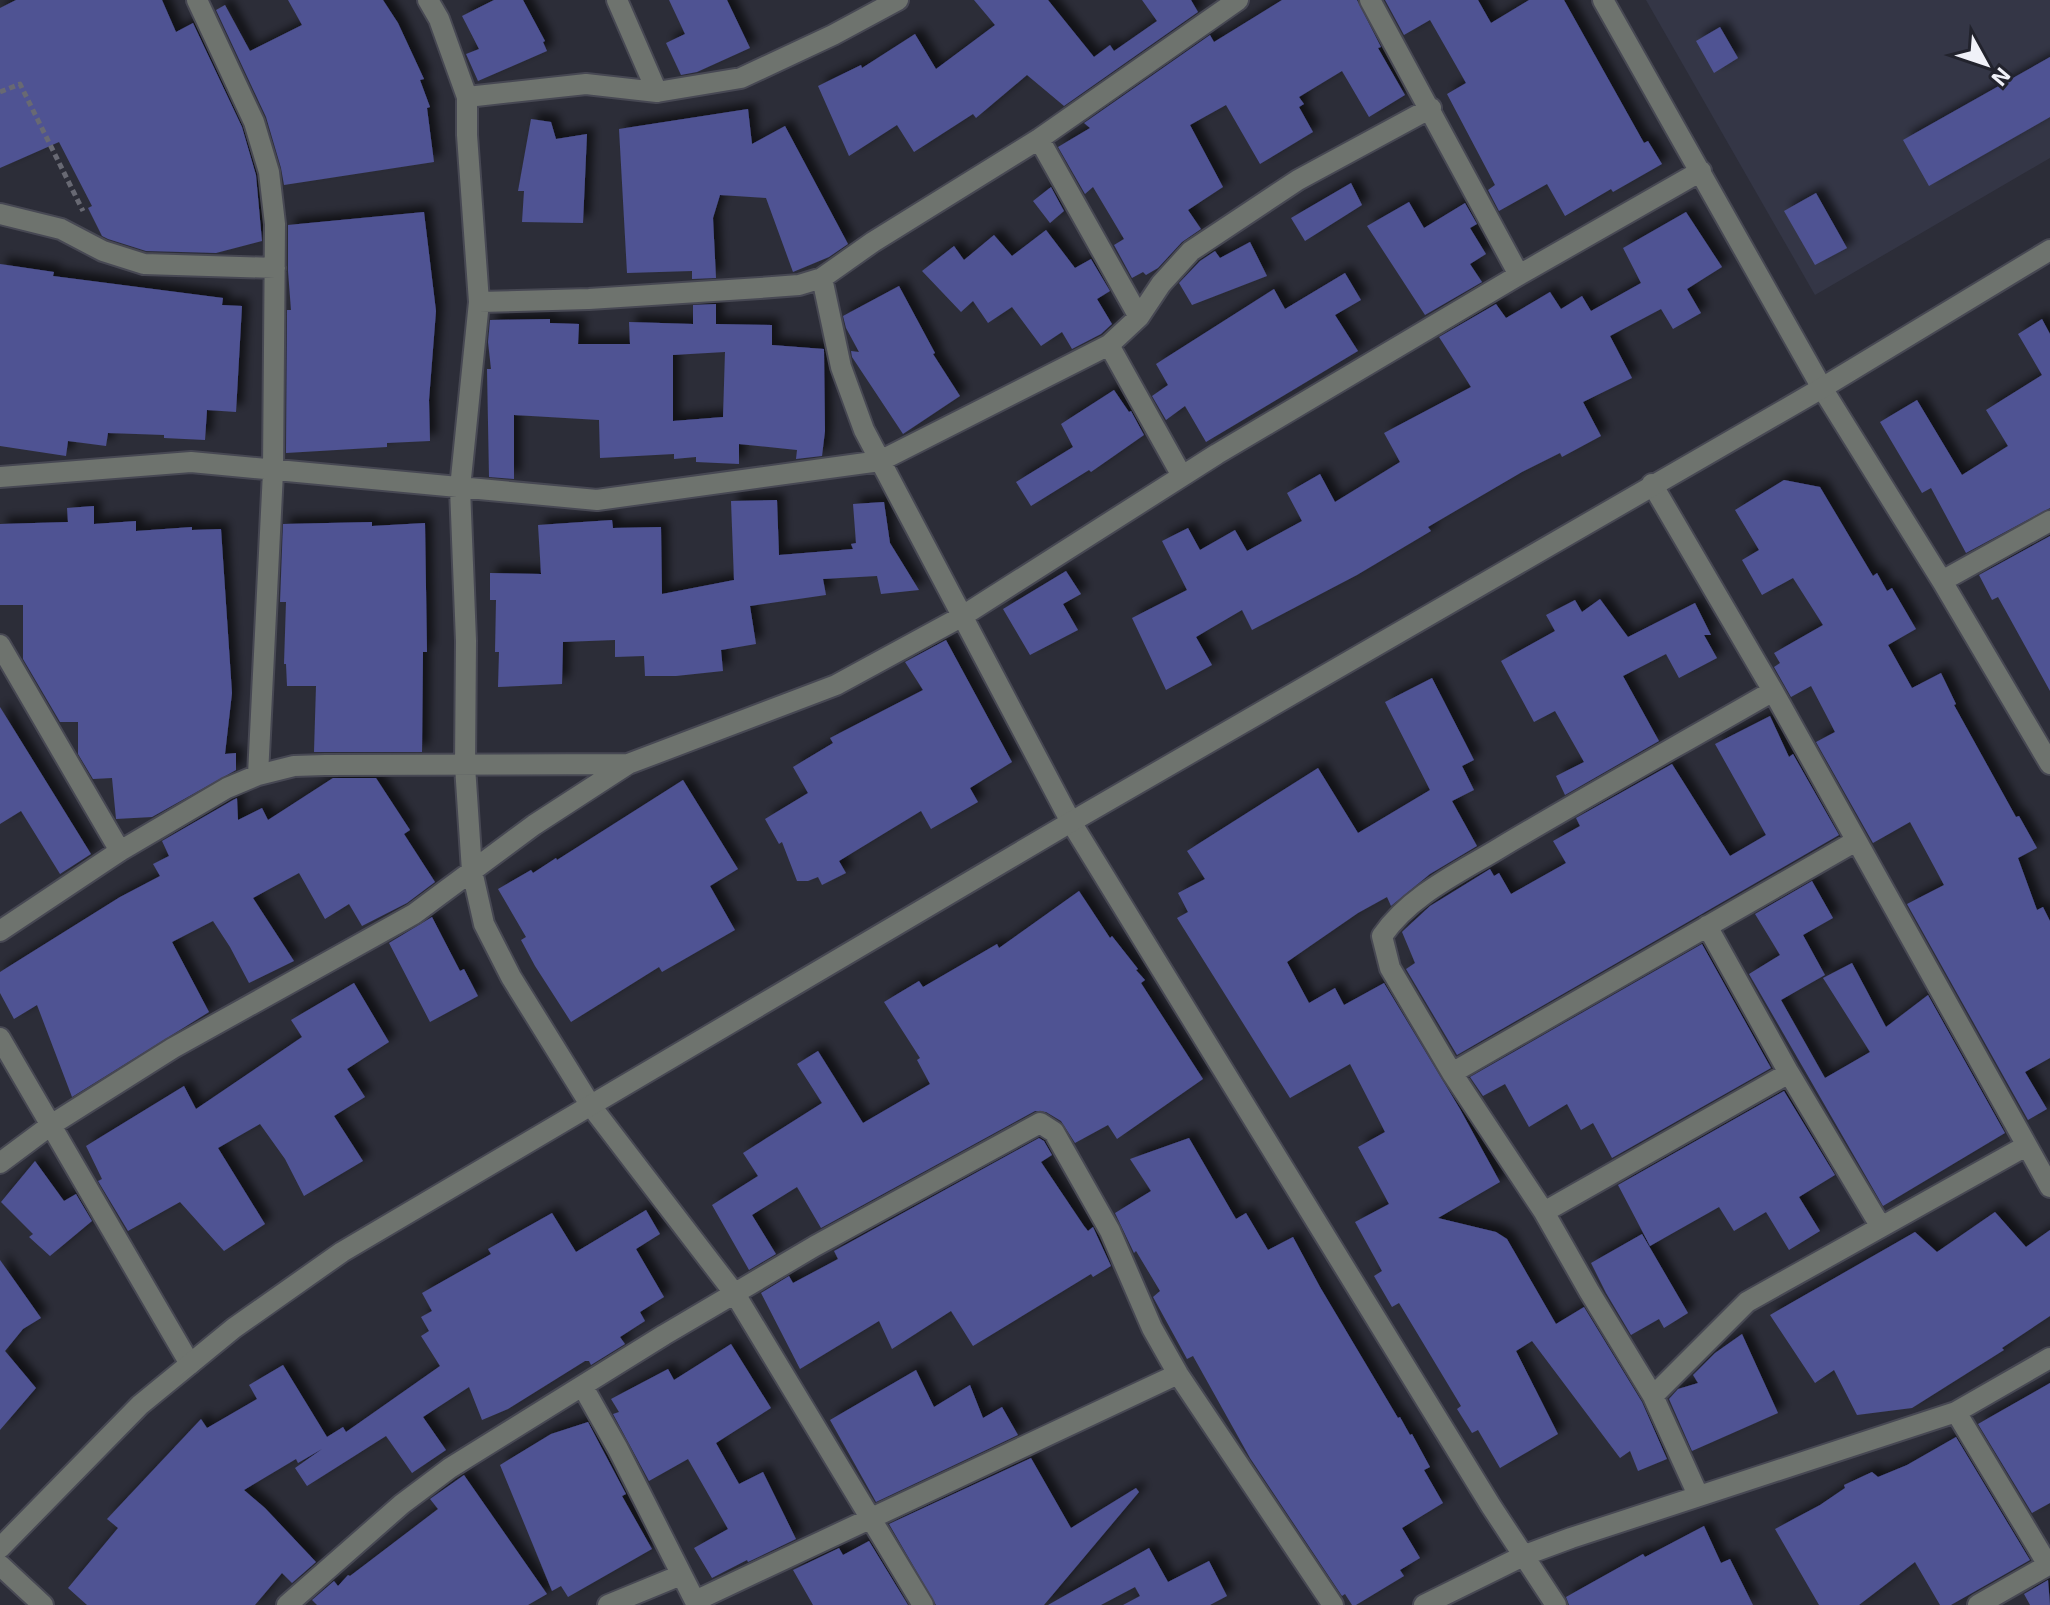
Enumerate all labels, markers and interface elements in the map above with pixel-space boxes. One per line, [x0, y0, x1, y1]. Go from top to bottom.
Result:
north arrow [1946, 24, 2026, 104]
text: N [1987, 63, 2017, 92]

